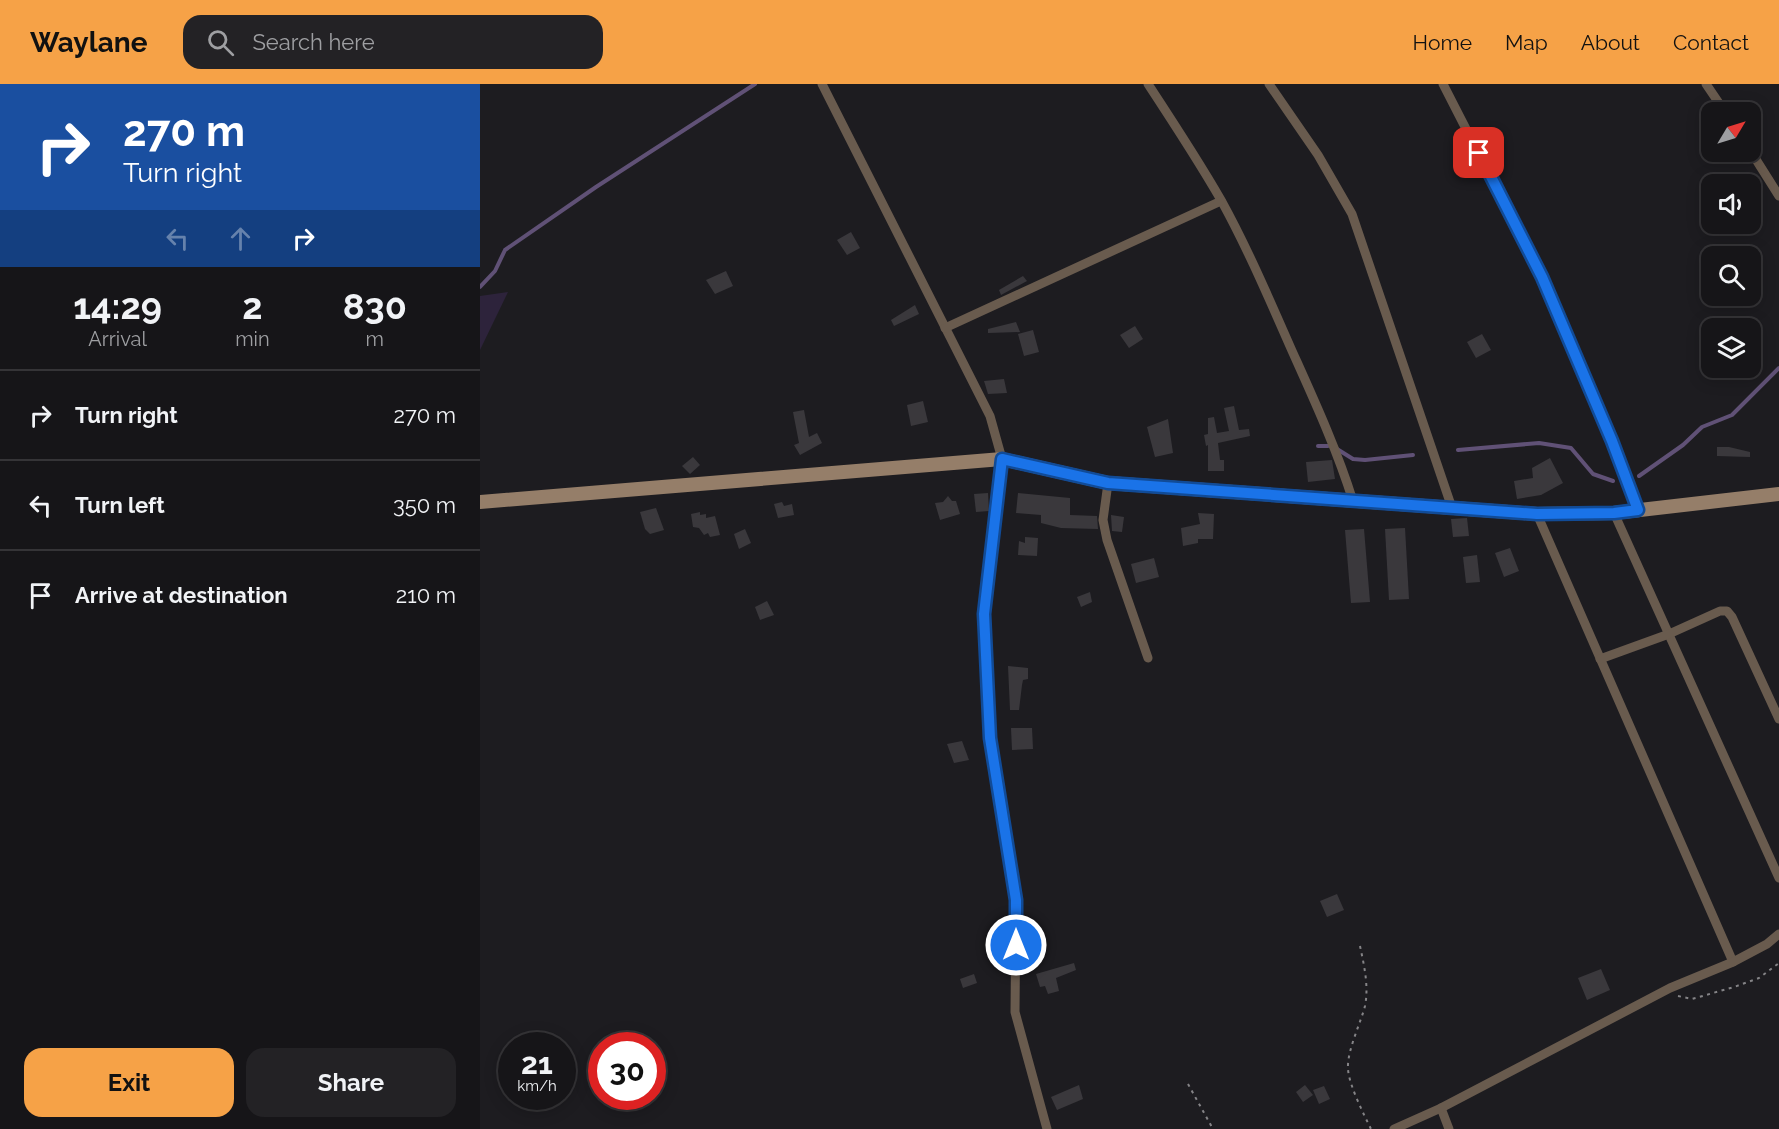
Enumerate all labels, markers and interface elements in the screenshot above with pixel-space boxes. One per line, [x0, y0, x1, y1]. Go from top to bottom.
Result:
search box [183, 15, 603, 69]
text: Waylane [30, 26, 147, 59]
icon: search [204, 26, 237, 59]
text: Search here [252, 29, 375, 55]
text: Home [1413, 30, 1472, 55]
text: Map [1505, 30, 1548, 55]
text: About [1581, 30, 1640, 55]
text: Contact [1673, 30, 1749, 55]
north arrow [1701, 102, 1761, 162]
map controls [1701, 102, 1761, 378]
text: 270 m [123, 107, 245, 156]
icon: right [24, 108, 102, 186]
pin [1453, 127, 1504, 178]
icon: arrive [1462, 136, 1495, 169]
text: Turn right [123, 157, 242, 188]
button: sound [1701, 174, 1761, 234]
icon: left [161, 222, 194, 255]
icon: ahead [224, 222, 257, 255]
icon: right [287, 222, 320, 255]
button: search [1701, 246, 1761, 306]
text: 14:29 [73, 285, 162, 327]
text: 2 [242, 285, 263, 327]
text: 830 [343, 285, 407, 327]
button: layers [1701, 318, 1761, 378]
text: Arrival [88, 327, 147, 351]
text: min [235, 327, 270, 351]
text: m [366, 327, 384, 351]
icon: right [24, 399, 57, 432]
text: Turn right [75, 402, 178, 428]
text: 270 m [394, 402, 456, 428]
icon: left [24, 489, 57, 522]
text: Turn left [75, 492, 165, 518]
text: 350 m [393, 492, 456, 518]
icon: arrive [24, 579, 57, 612]
text: Arrive at destination [75, 582, 288, 608]
text: 210 m [396, 582, 456, 608]
position arrow [984, 913, 1048, 977]
speed limit sign: 30 [588, 1032, 666, 1110]
text: 21 [521, 1046, 553, 1081]
button: Exit [24, 1048, 234, 1117]
button: Share [246, 1048, 456, 1117]
text: km/h [517, 1077, 557, 1095]

